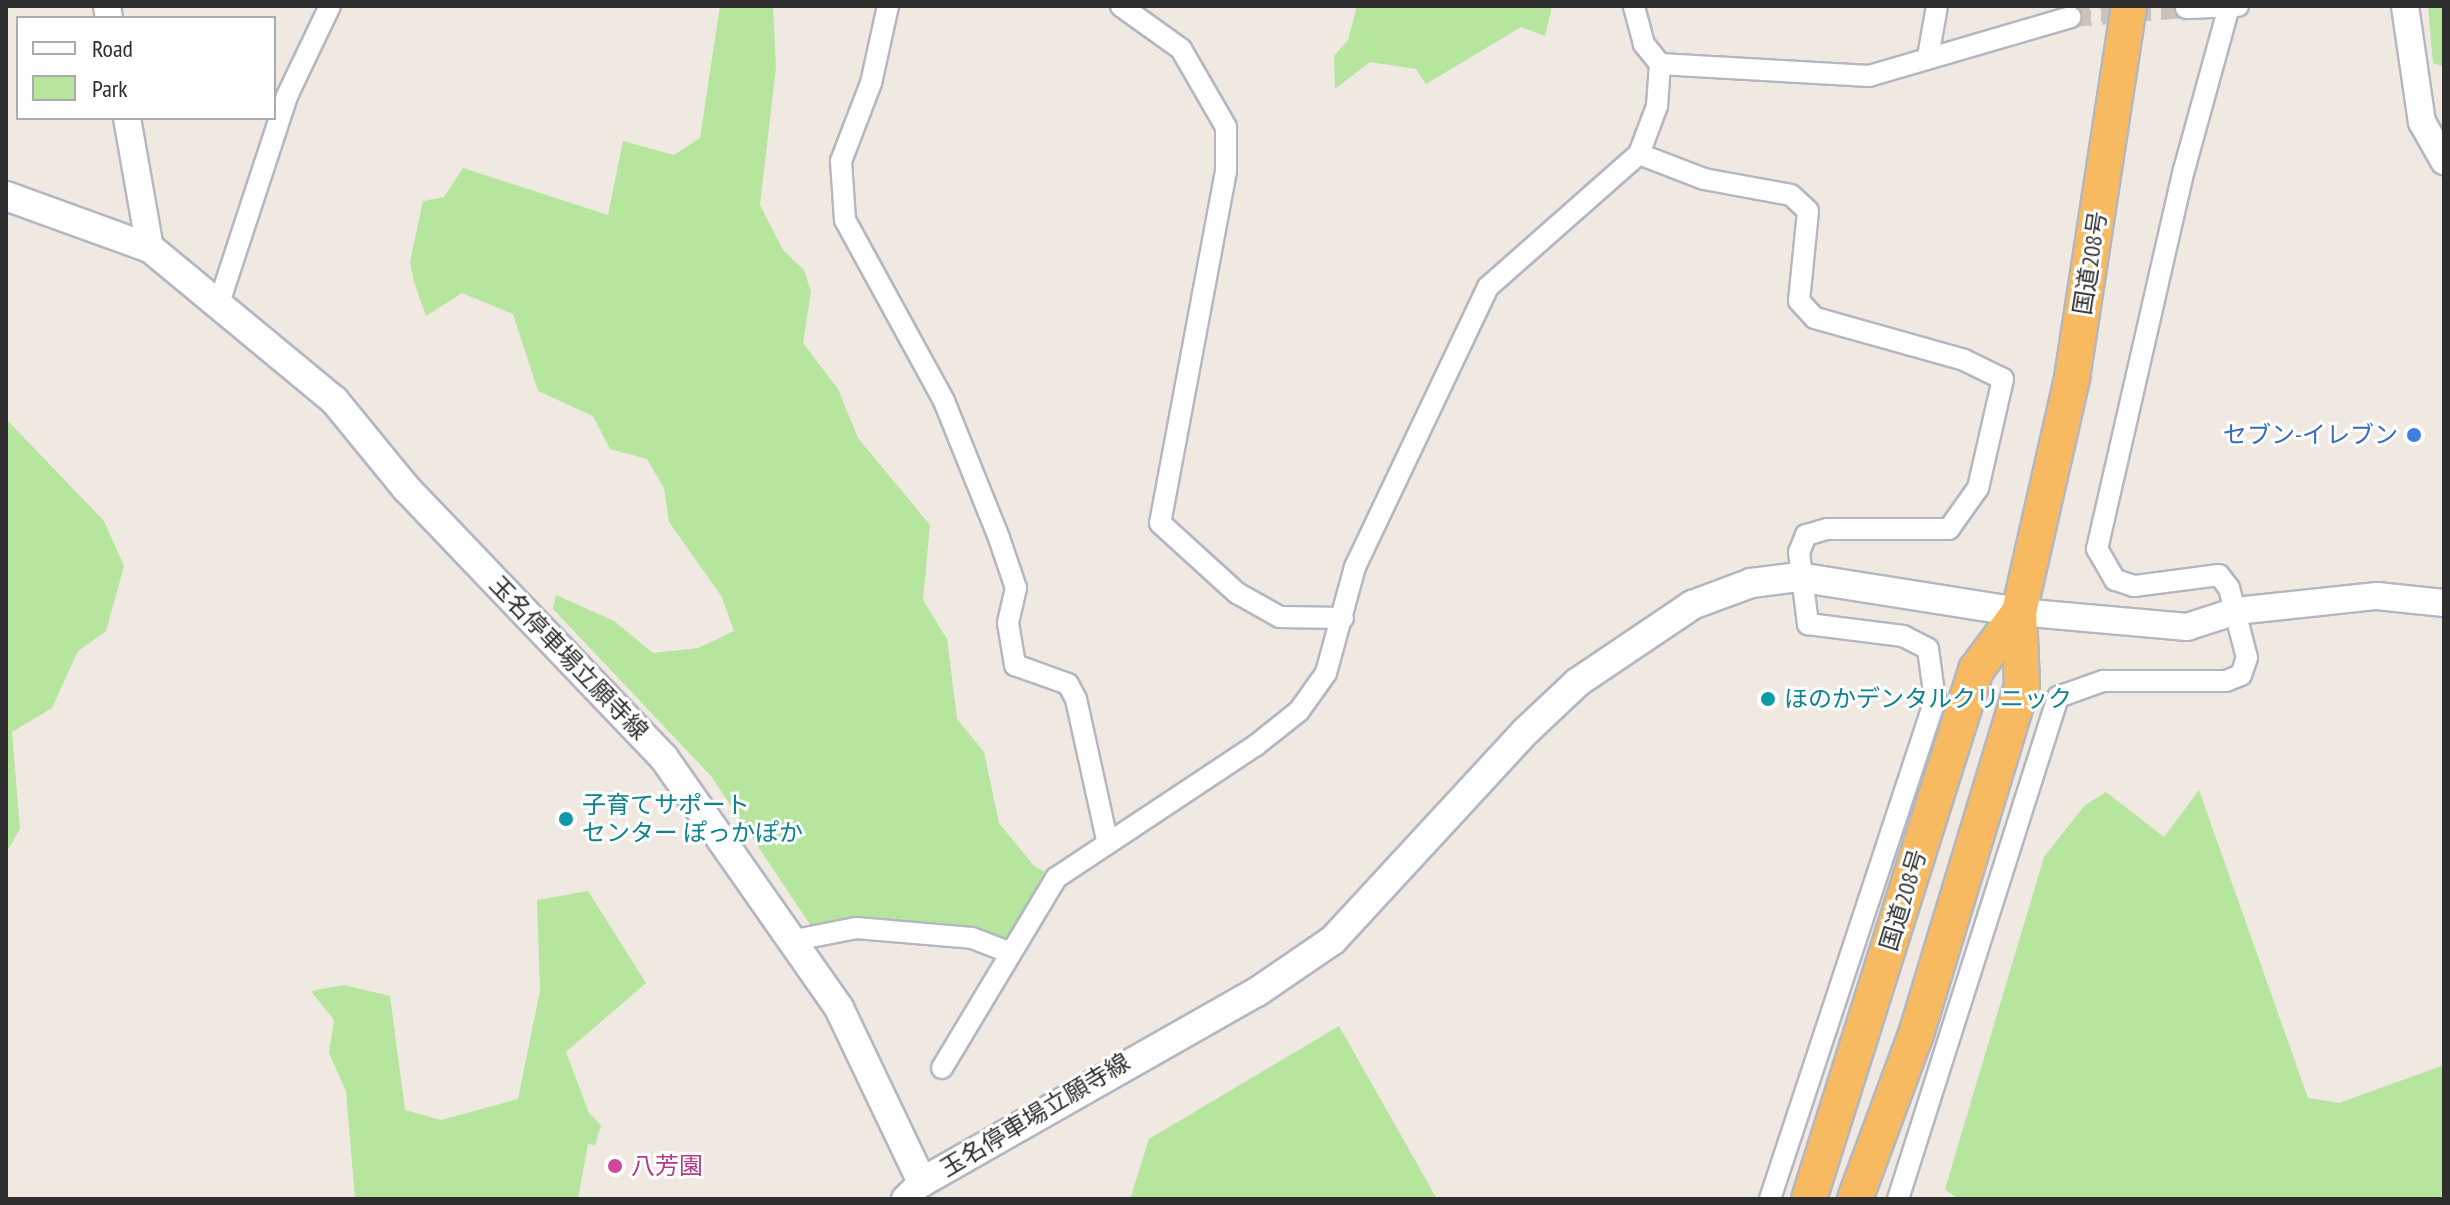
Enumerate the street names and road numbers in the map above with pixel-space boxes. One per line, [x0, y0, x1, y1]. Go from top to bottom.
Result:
street label: 国道208号 [2068, 209, 2112, 317]
street label: 玉名停車場立願寺線 [484, 570, 654, 746]
street label: 国道208号 [1874, 846, 1932, 954]
street label: 玉名停車場立願寺線 [935, 1047, 1135, 1183]

